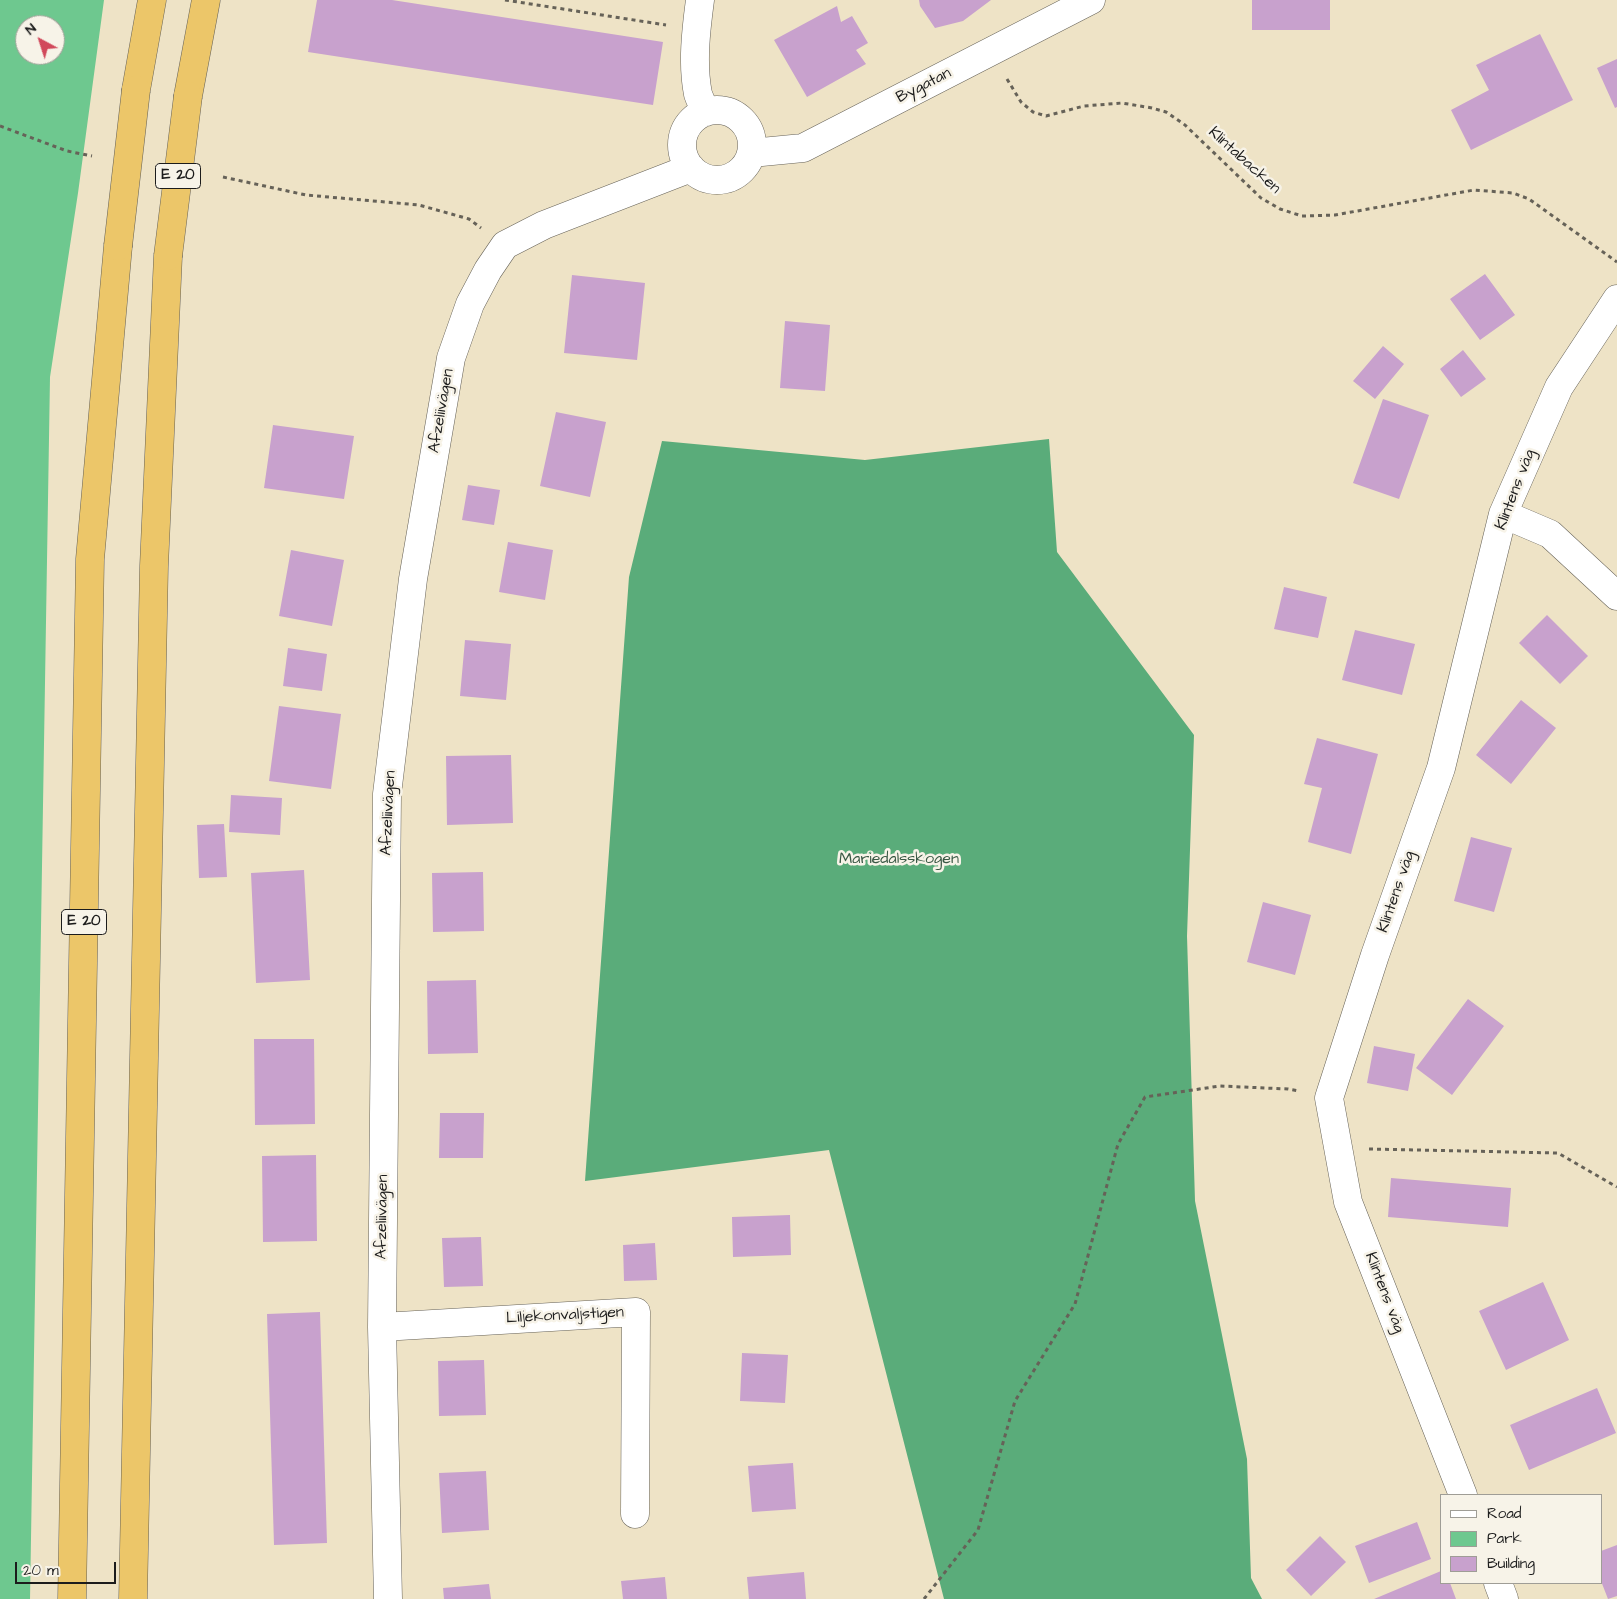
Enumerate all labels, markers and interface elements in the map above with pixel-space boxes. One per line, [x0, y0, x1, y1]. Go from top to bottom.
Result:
north arrow [15, 15, 65, 65]
text: N [21, 19, 41, 40]
street label: Bygatan [893, 64, 955, 108]
street label: Klintabacken [1204, 123, 1284, 199]
road number: E 20 [156, 164, 200, 188]
street label: Afzeliivägen [425, 367, 459, 455]
street label: Klintens väg [1492, 447, 1540, 533]
street label: Afzeliivägen [377, 770, 401, 856]
street label: Klintens väg [1374, 849, 1420, 935]
park label: Mariedalsskogen [839, 850, 959, 870]
road number: E 20 [62, 910, 106, 934]
street label: Afzeliivägen [373, 1174, 393, 1260]
street label: Klintens väg [1360, 1250, 1408, 1336]
street label: Liljekonvaljstigen [506, 1303, 624, 1329]
legend [1440, 1494, 1602, 1584]
text: Road [1487, 1503, 1521, 1524]
text: Park [1487, 1528, 1522, 1549]
scale bar [18, 1552, 119, 1584]
text: Building [1487, 1553, 1535, 1574]
text: 20 m [23, 1560, 59, 1581]

